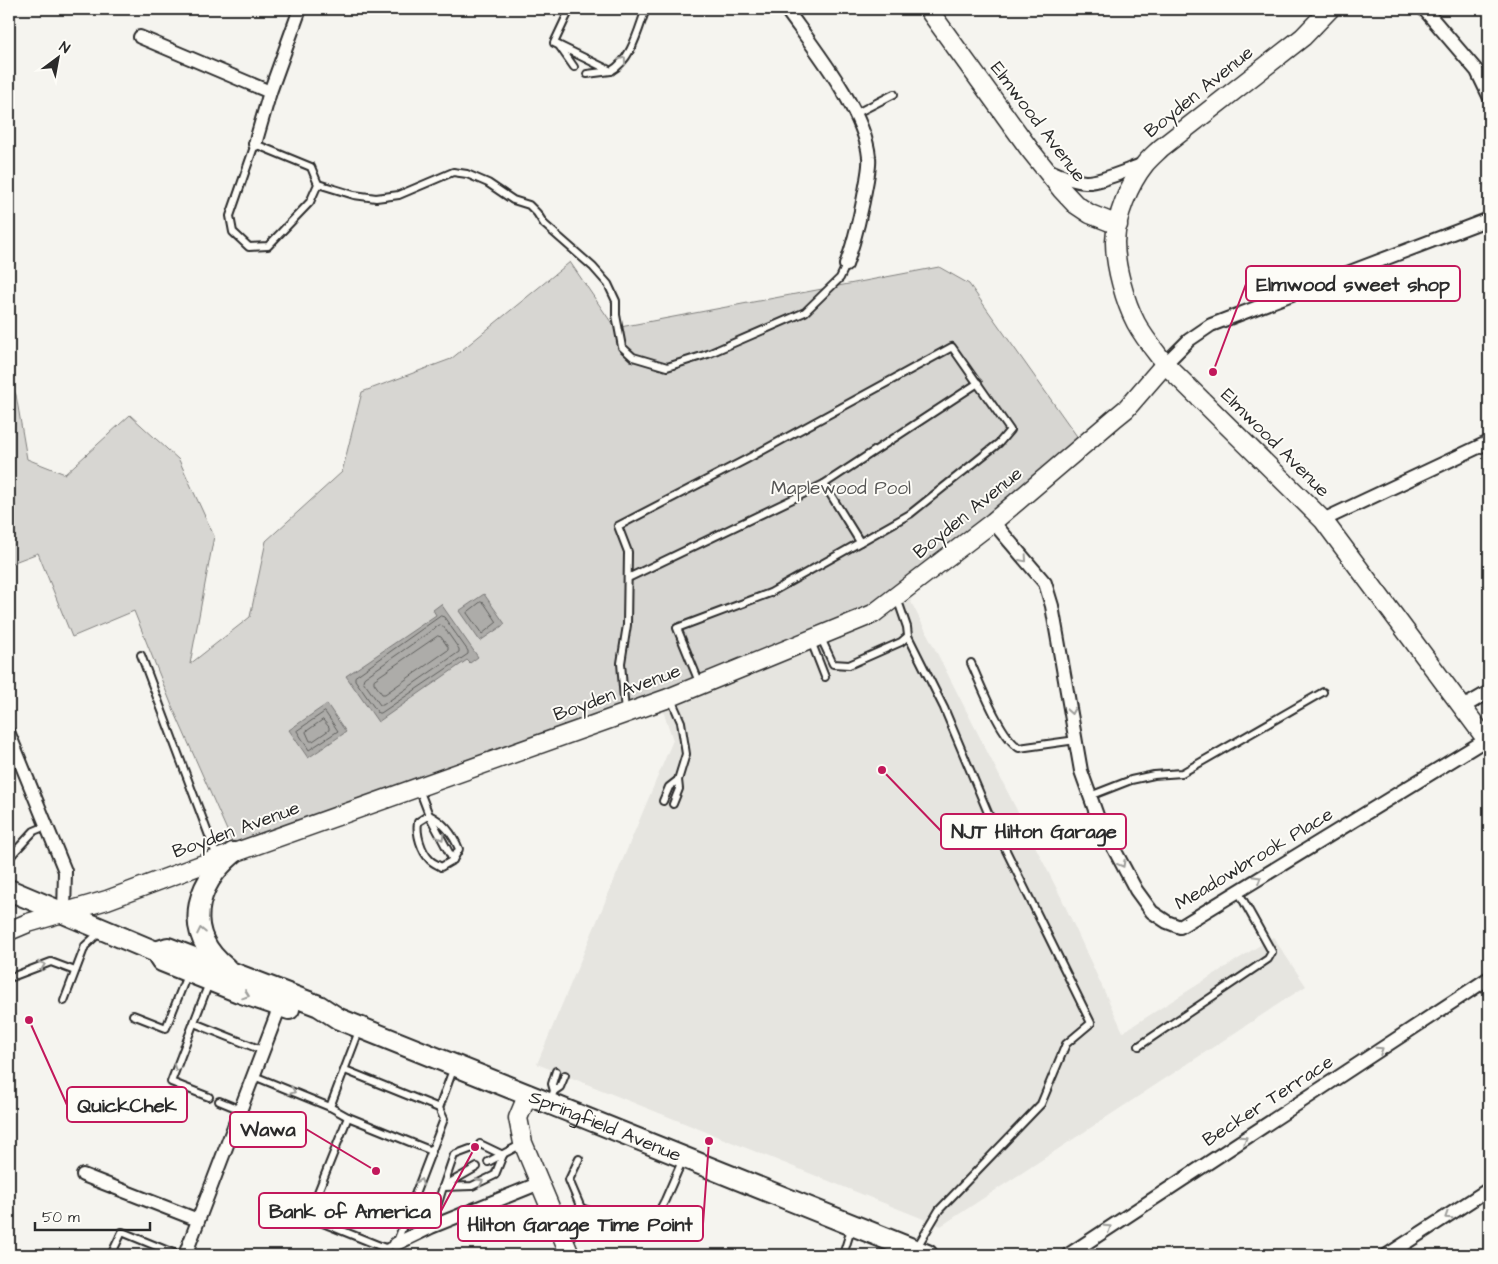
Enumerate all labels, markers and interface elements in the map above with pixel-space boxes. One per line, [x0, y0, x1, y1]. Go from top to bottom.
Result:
north arrow [32, 32, 82, 82]
text: N [55, 37, 74, 59]
street label: Boyden Avenue [1139, 40, 1260, 145]
one-way arrow [617, 56, 626, 66]
street label: Elmwood Avenue [984, 56, 1092, 188]
callout: Elmwood sweet shop [1246, 266, 1460, 301]
text: Elmwood sweet shop [1256, 271, 1451, 299]
street label: Elmwood Avenue [1214, 382, 1336, 504]
street label: Boyden Avenue [908, 461, 1029, 566]
park label: Maplewood Pool [771, 475, 911, 502]
one-way arrow [1019, 554, 1028, 563]
street label: Boyden Avenue [550, 657, 685, 729]
one-way arrow [1065, 707, 1075, 716]
street label: Boyden Avenue [169, 794, 304, 866]
street label: Meadowbrook Place [1170, 801, 1338, 917]
callout: NJT Hilton Garage [941, 814, 1126, 849]
text: NJT Hilton Garage [951, 818, 1117, 847]
one-way arrow [435, 832, 445, 841]
one-way arrow [1116, 859, 1126, 868]
one-way arrow [1253, 876, 1262, 885]
one-way arrow [196, 926, 207, 935]
one-way arrow [37, 961, 46, 971]
one-way arrow [242, 989, 250, 999]
one-way arrow [1374, 1047, 1384, 1056]
street label: Becker Terrace [1197, 1049, 1339, 1153]
one-way arrow [173, 1063, 183, 1072]
street label: Springfield Avenue [525, 1083, 685, 1169]
one-way arrow [287, 1085, 296, 1096]
callout: QuickChek [67, 1087, 187, 1122]
text: QuickChek [77, 1092, 177, 1120]
callout: Wawa [230, 1112, 306, 1147]
text: Wawa [239, 1116, 296, 1144]
one-way arrow [1239, 1136, 1248, 1145]
one-way arrow [414, 1178, 424, 1187]
one-way arrow [475, 1178, 484, 1188]
callout: Bank of America [259, 1193, 441, 1228]
text: Bank of America [269, 1198, 432, 1226]
scale bar [35, 1199, 150, 1231]
callout: Hilton Garage Time Point [458, 1206, 703, 1241]
text: 50 m [42, 1207, 80, 1228]
one-way arrow [1445, 1210, 1454, 1219]
text: Hilton Garage Time Point [468, 1211, 693, 1240]
one-way arrow [1103, 1225, 1112, 1235]

